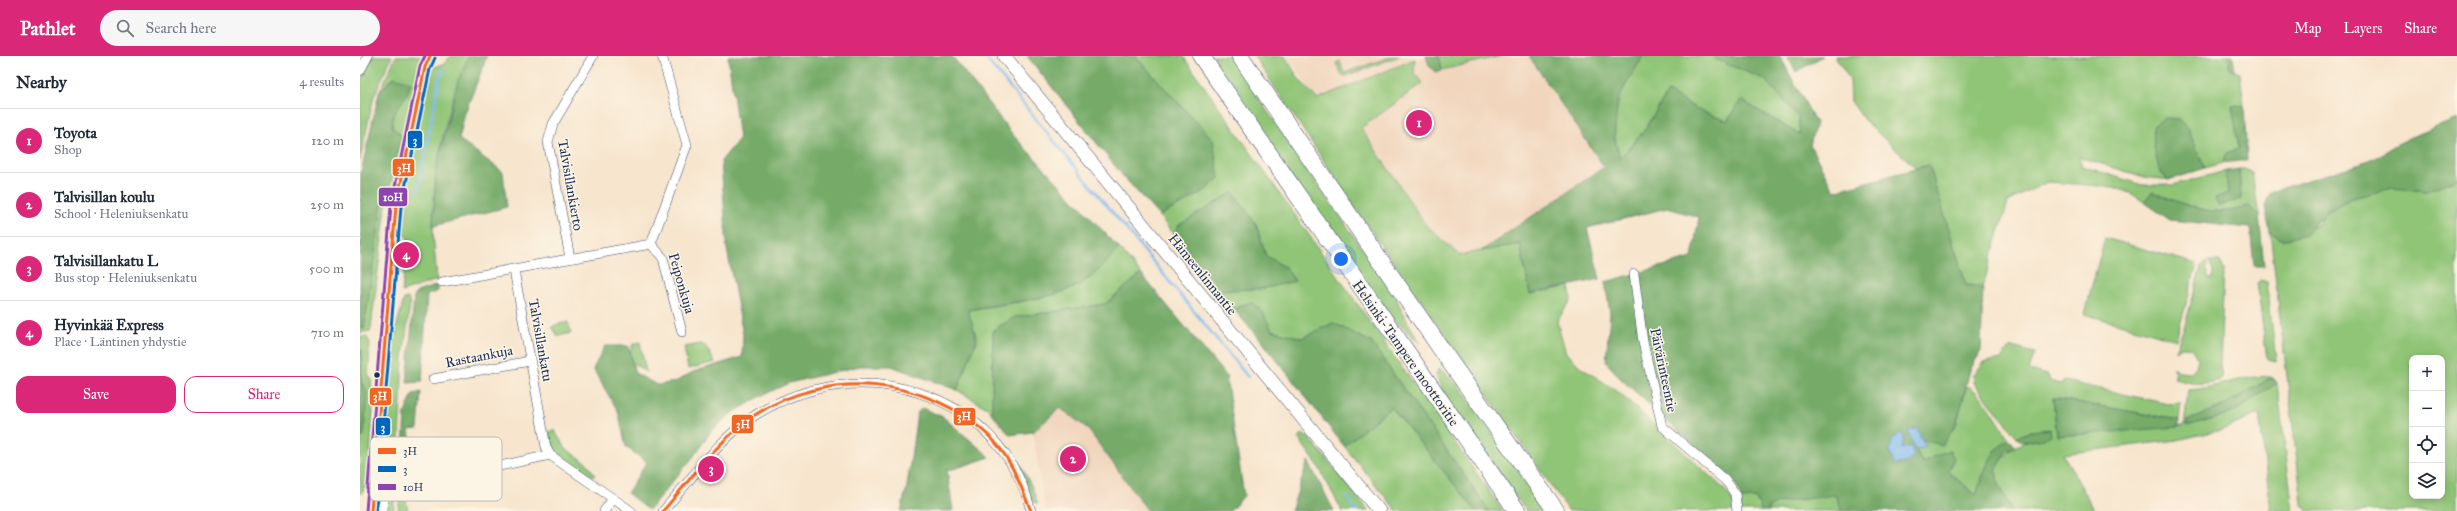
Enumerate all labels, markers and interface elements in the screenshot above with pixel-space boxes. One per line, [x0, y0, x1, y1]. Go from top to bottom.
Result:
search box [100, 10, 380, 46]
text: Pathlet [20, 17, 76, 40]
icon: search [114, 17, 136, 39]
text: Search here [146, 19, 217, 37]
text: Map [2294, 20, 2322, 37]
text: Layers [2344, 20, 2382, 37]
text: Share [2404, 20, 2437, 37]
text: Nearby [16, 72, 67, 93]
text: 4 results [299, 74, 344, 90]
pin: 1 [1406, 108, 1432, 138]
text: Toyota [54, 124, 97, 142]
line badge: 3 [407, 130, 423, 149]
text: 1 [26, 133, 32, 149]
text: 120 m [311, 133, 344, 149]
text: 3 [413, 134, 417, 148]
street label: Talvisillankierto [554, 138, 587, 232]
text: Shop [54, 142, 82, 158]
line badge: 3H [392, 158, 415, 177]
text: 3H [397, 162, 411, 176]
line badge: 10H [378, 187, 408, 207]
text: Talvisillan koulu [54, 188, 155, 206]
text: 10H [383, 191, 404, 204]
text: 2 [26, 197, 32, 213]
text: 250 m [310, 197, 344, 213]
text: School · Heleniuksenkatu [54, 206, 188, 222]
street label: Hämeenlinnantie [1165, 230, 1241, 319]
pin: 4 [393, 240, 419, 270]
your location [1331, 249, 1351, 269]
street label: Peiponkuja [665, 251, 698, 316]
text: Talvisillankatu L [54, 252, 158, 270]
text: 3 [26, 261, 32, 277]
text: 500 m [309, 261, 344, 277]
text: Bus stop · Heleniuksenkatu [54, 270, 197, 286]
street label: Helsinki-Tampere moottoritie [1349, 277, 1463, 430]
street label: Talvisillankatu [525, 297, 556, 383]
text: Hyvinkää Express [54, 316, 164, 334]
text: 4 [25, 325, 33, 341]
text: 710 m [311, 325, 344, 341]
street label: Päivärinteentie [1646, 327, 1681, 414]
text: Place · Läntinen yhdystie [54, 334, 186, 350]
street label: Rastaankuja [444, 342, 514, 371]
map controls [2409, 355, 2445, 499]
button: + [2409, 355, 2445, 391]
unlabelled marker [372, 370, 382, 380]
button: Save [16, 376, 176, 413]
button: Share [184, 376, 344, 413]
line badge: 3H [369, 387, 392, 406]
text: 3H [373, 390, 387, 404]
button: − [2409, 391, 2445, 427]
line badge: 3H [953, 407, 976, 426]
text: 3H [957, 410, 971, 424]
line badge: 3H [731, 414, 754, 434]
line badge: 3 [375, 417, 391, 436]
text: 3H [736, 418, 750, 432]
text: 3 [381, 421, 385, 435]
button: locate [2409, 427, 2445, 463]
legend [370, 437, 502, 501]
pin: 2 [1060, 444, 1086, 474]
text: 3H [403, 445, 417, 458]
pin: 3 [698, 454, 724, 484]
text: 3 [403, 463, 407, 476]
button: layers [2409, 463, 2445, 499]
text: 10H [403, 481, 424, 494]

